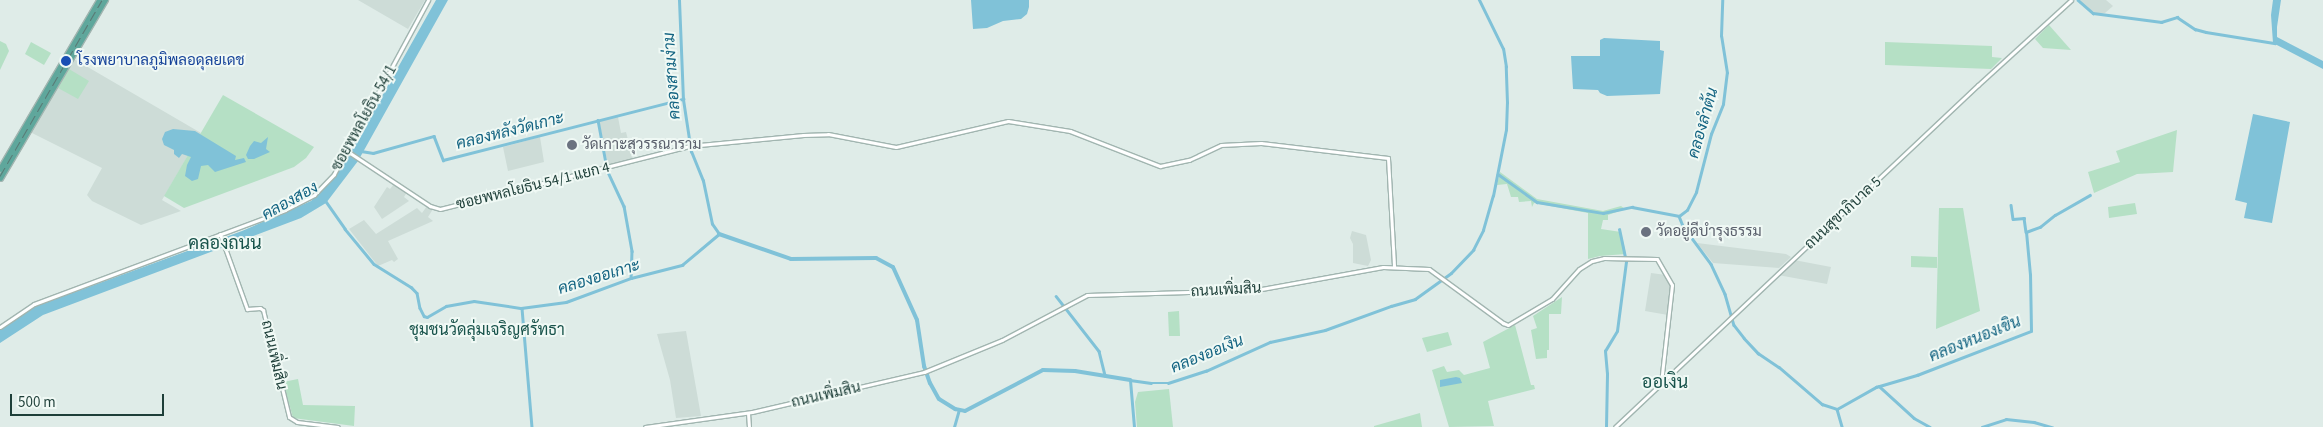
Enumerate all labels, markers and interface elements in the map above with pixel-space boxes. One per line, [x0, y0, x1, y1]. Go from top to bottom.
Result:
water label: คลองสามง่าม [659, 32, 685, 120]
place label: โรงพยาบาลภูมิพลอดุลยเดช [77, 52, 245, 70]
marker: โรงพยาบาลภูมิพลอดุลยเดช [59, 54, 73, 68]
street label: ซอยพหลโยธิน 54/1 [327, 62, 401, 174]
water label: คลองลำต้น [1684, 85, 1722, 161]
water label: คลองหลังวัดเกาะ [454, 108, 566, 154]
place label: วัดเกาะสุวรรณาราม [582, 136, 702, 154]
marker: วัดเกาะสุวรรณาราม [566, 139, 578, 151]
street label: ซอยพหลโยธิน 54/1 แยก 4 [454, 158, 612, 214]
street label: ถนนสุขาภิบาล 5 [1801, 173, 1885, 253]
water label: คลองสอง [258, 178, 322, 224]
place label: วัดอยู่ดีบำรุงธรรม [1656, 223, 1762, 241]
marker: วัดอยู่ดีบำรุงธรรม [1640, 226, 1652, 238]
district label: คลองถนน [188, 233, 262, 255]
water label: คลองออเกาะ [556, 255, 642, 299]
street label: ถนนเพิ่มสิน [1190, 279, 1262, 301]
water label: คลองหนองเขิน [1926, 312, 2024, 366]
street label: ถนนเพิ่มสิน [257, 319, 291, 391]
district label: ชุมชนวัดลุ่มเจริญศรัทธา [409, 320, 565, 340]
water label: คลองออเงิน [1168, 331, 1246, 377]
district label: ออเงิน [1642, 372, 1688, 394]
street label: ถนนเพิ่มสิน [790, 378, 862, 412]
scale bar [12, 384, 166, 416]
text: 500 m [18, 392, 56, 413]

